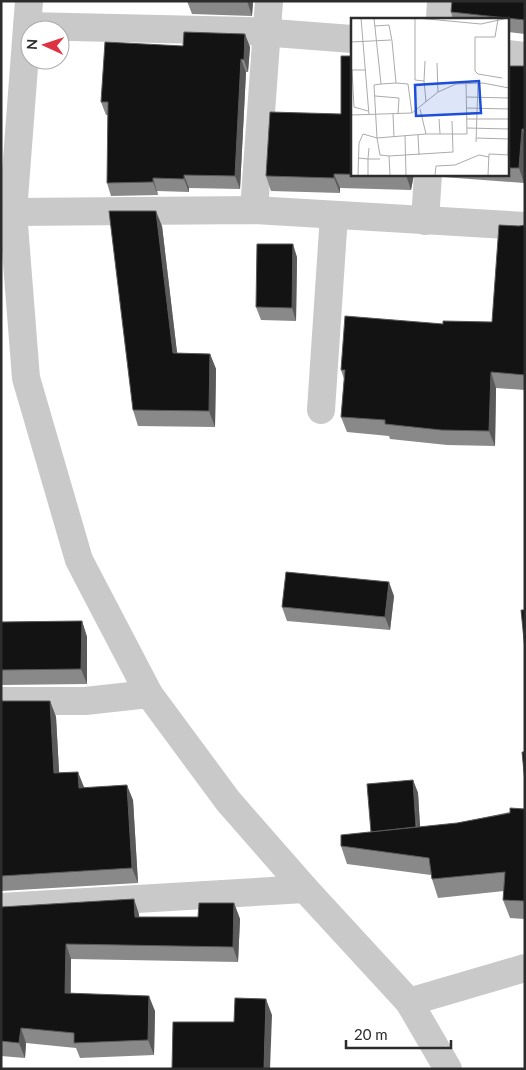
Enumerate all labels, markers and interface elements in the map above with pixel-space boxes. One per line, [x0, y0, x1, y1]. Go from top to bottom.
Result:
inset map [351, 18, 508, 175]
north arrow [20, 20, 70, 70]
text: N [23, 38, 40, 50]
scale bar [346, 1018, 451, 1050]
text: 20 m [354, 1025, 388, 1043]

